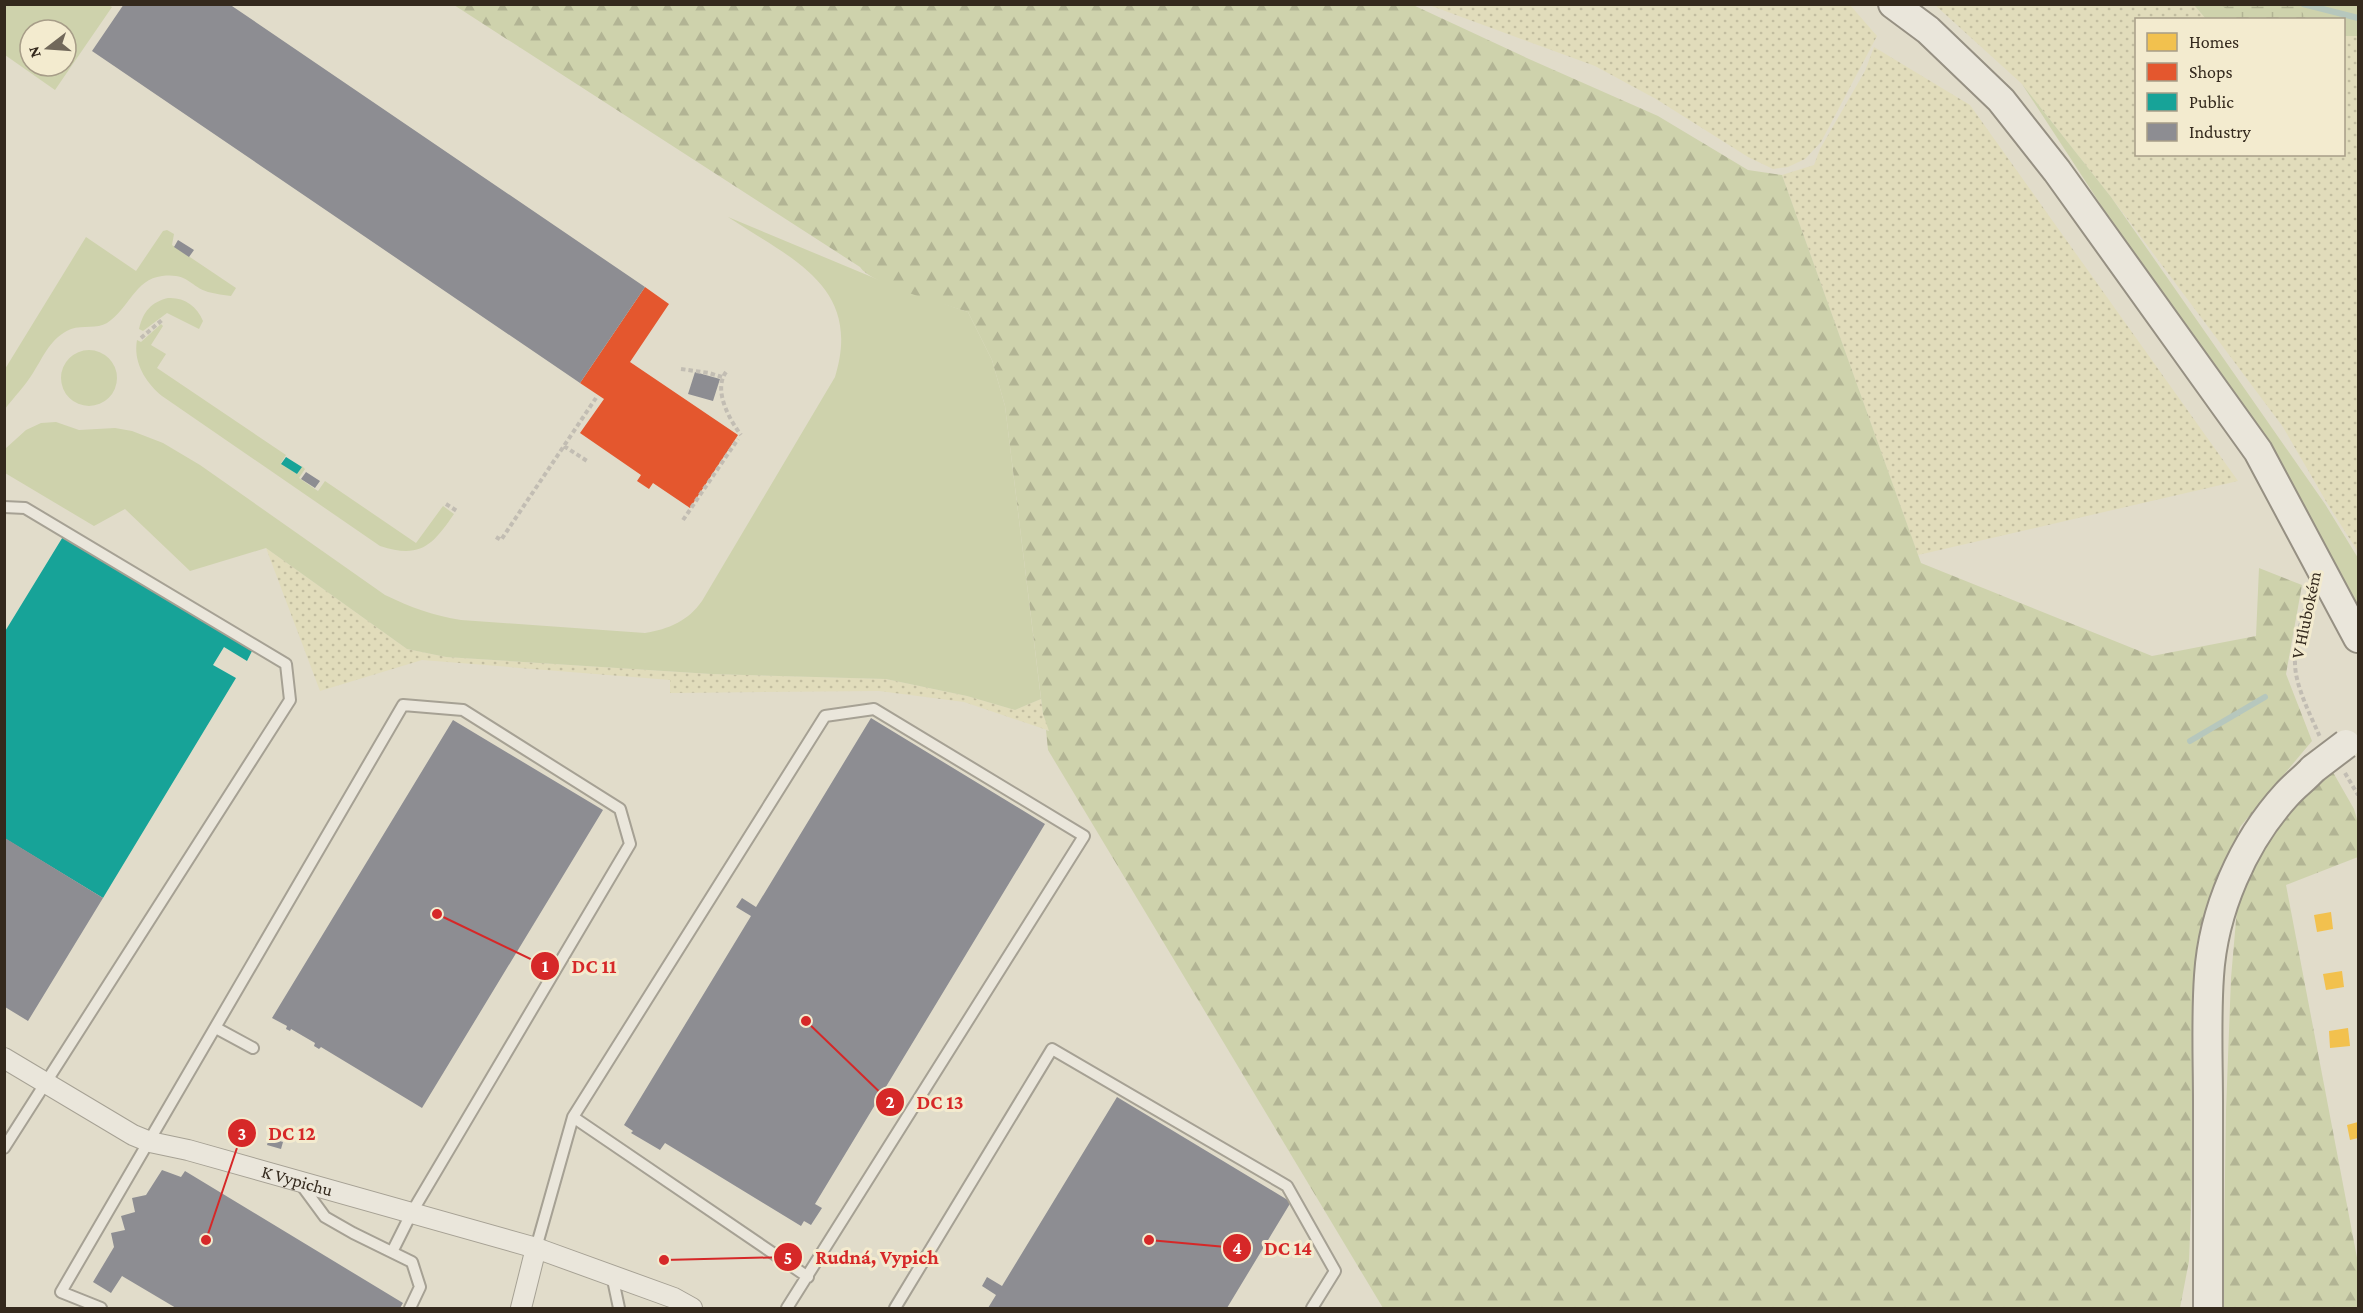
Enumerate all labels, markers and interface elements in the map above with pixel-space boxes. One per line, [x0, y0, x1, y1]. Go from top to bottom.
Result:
north arrow [18, 18, 78, 78]
legend [2135, 18, 2345, 156]
text: Homes [2189, 32, 2239, 52]
text: N [24, 44, 44, 60]
text: Shops [2189, 62, 2233, 82]
text: Public [2189, 92, 2234, 112]
text: Industry [2189, 122, 2252, 142]
street label: V Hlubokém [2287, 569, 2325, 660]
callout: DC 11 [530, 947, 628, 985]
text: DC 11 [572, 955, 617, 977]
text: 1 [542, 956, 549, 976]
callout: DC 13 [875, 1083, 976, 1121]
text: DC 13 [916, 1091, 964, 1113]
text: 2 [885, 1092, 895, 1112]
callout: DC 12 [227, 1114, 328, 1152]
text: DC 12 [268, 1122, 316, 1144]
text: 3 [238, 1124, 246, 1144]
street label: K Vypichu [260, 1161, 335, 1200]
callout: DC 14 [1222, 1229, 1324, 1267]
text: DC 14 [1264, 1237, 1312, 1259]
callout: Rudná, Vypich [773, 1238, 950, 1276]
text: 4 [1232, 1238, 1242, 1258]
text: Rudná, Vypich [815, 1246, 939, 1268]
text: 5 [784, 1248, 792, 1268]

